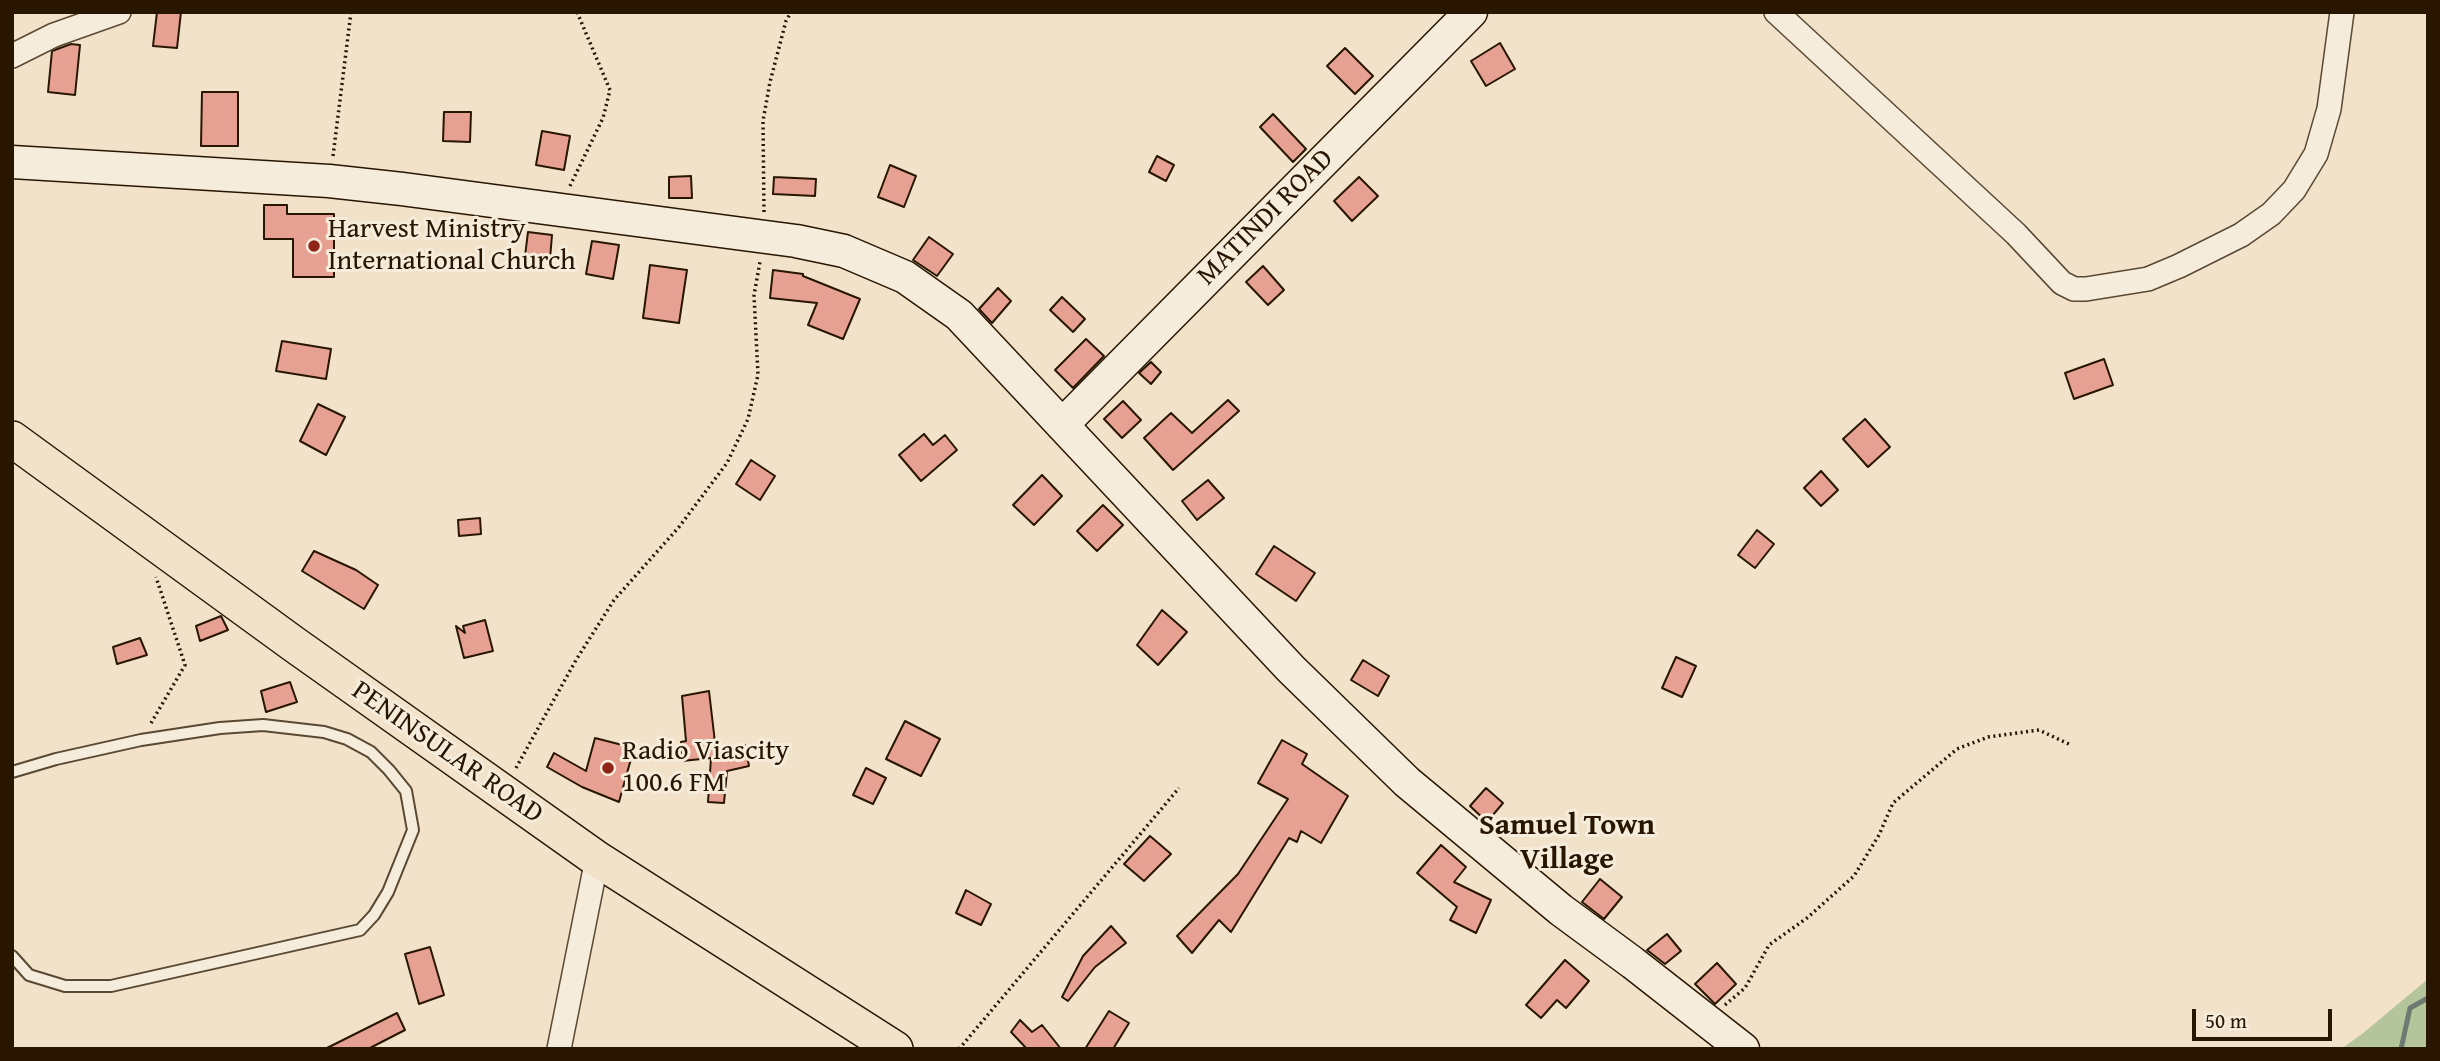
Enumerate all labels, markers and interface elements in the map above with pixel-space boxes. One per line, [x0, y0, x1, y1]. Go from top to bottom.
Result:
street label: MATINDI ROAD [1191, 143, 1341, 293]
place label: Harvest Ministry International Church [328, 213, 576, 279]
marker: Harvest Ministry International Church [306, 238, 322, 254]
street label: PENINSULAR ROAD [345, 674, 549, 832]
place label: Radio Viascity 100.6 FM [622, 735, 789, 801]
marker: Radio Viascity 100.6 FM [600, 760, 616, 776]
district label: Samuel Town Village [1479, 808, 1655, 878]
scale bar [2195, 995, 2335, 1038]
text: 50 m [2205, 1005, 2247, 1036]

